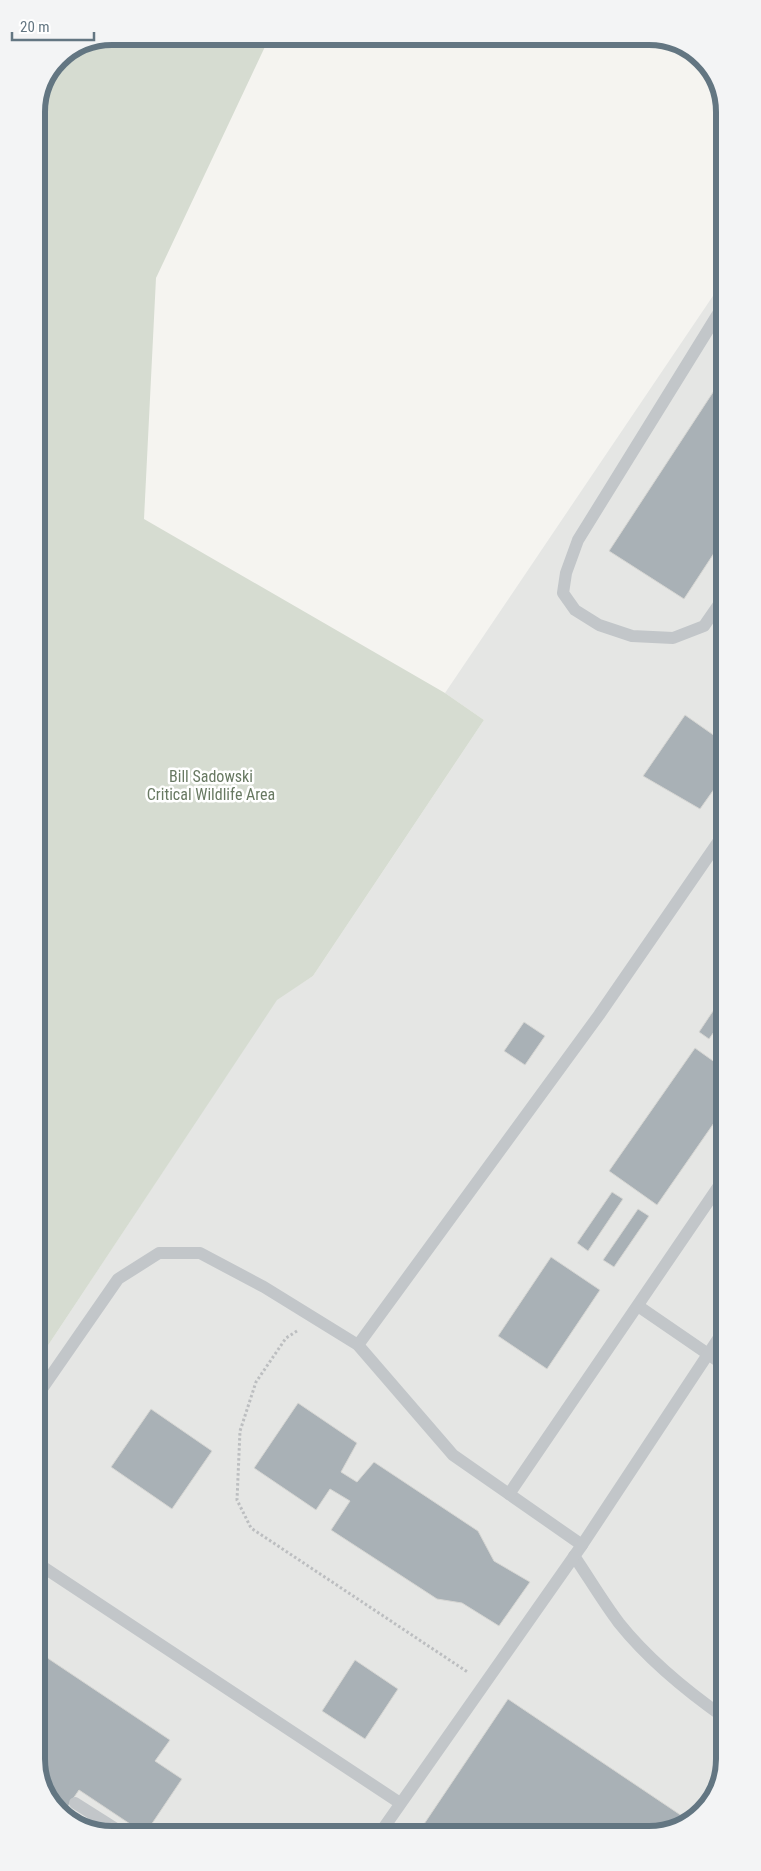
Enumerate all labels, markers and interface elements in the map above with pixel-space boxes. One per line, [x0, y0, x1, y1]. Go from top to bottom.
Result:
scale bar [12, 10, 95, 42]
text: 20 m [20, 18, 50, 36]
park label: Bill Sadowski Critical Wildlife Area [147, 767, 275, 804]

